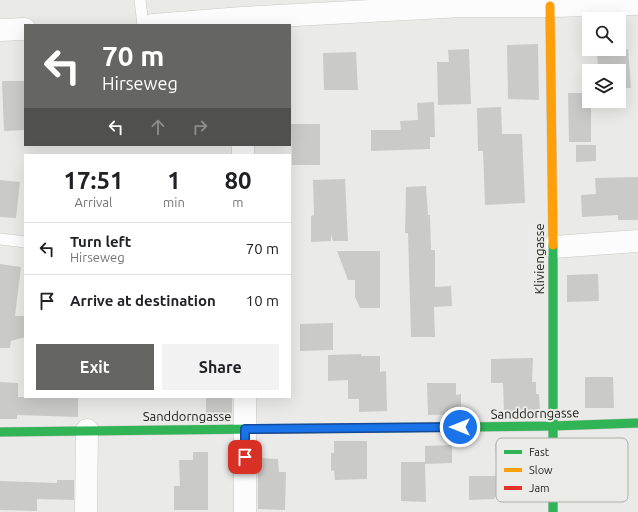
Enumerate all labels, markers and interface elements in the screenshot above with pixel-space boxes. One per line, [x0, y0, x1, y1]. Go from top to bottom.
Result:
map controls [582, 12, 626, 108]
button: search [582, 12, 626, 56]
icon: left [36, 40, 88, 92]
text: 70 m [102, 40, 164, 71]
button: layers [582, 64, 626, 108]
text: Hirseweg [102, 73, 178, 93]
icon: left [105, 116, 127, 138]
icon: ahead [147, 116, 169, 138]
icon: right [189, 116, 211, 138]
text: 17:51 [64, 167, 124, 194]
text: 1 [167, 167, 181, 194]
text: 80 [224, 167, 251, 194]
text: Arrival [75, 195, 112, 209]
text: min [163, 195, 185, 209]
text: m [232, 195, 244, 209]
street label: Kliviengasse [532, 223, 546, 295]
text: Turn left [70, 233, 131, 250]
icon: left [36, 238, 58, 260]
text: 70 m [246, 240, 279, 257]
text: Hirseweg [70, 250, 125, 264]
icon: arrive [36, 290, 58, 312]
text: Arrive at destination [70, 292, 216, 309]
text: 10 m [246, 292, 279, 309]
button: Exit [36, 344, 154, 390]
button: Share [162, 344, 279, 390]
street label: Sanddorngasse [491, 405, 579, 421]
position arrow [439, 406, 481, 448]
street label: Sanddorngasse [143, 409, 231, 423]
legend [496, 438, 628, 502]
pin [228, 440, 262, 474]
icon: arrive [234, 446, 256, 468]
text: Fast [529, 446, 550, 458]
text: Slow [529, 464, 553, 476]
text: Jam [529, 482, 550, 494]

